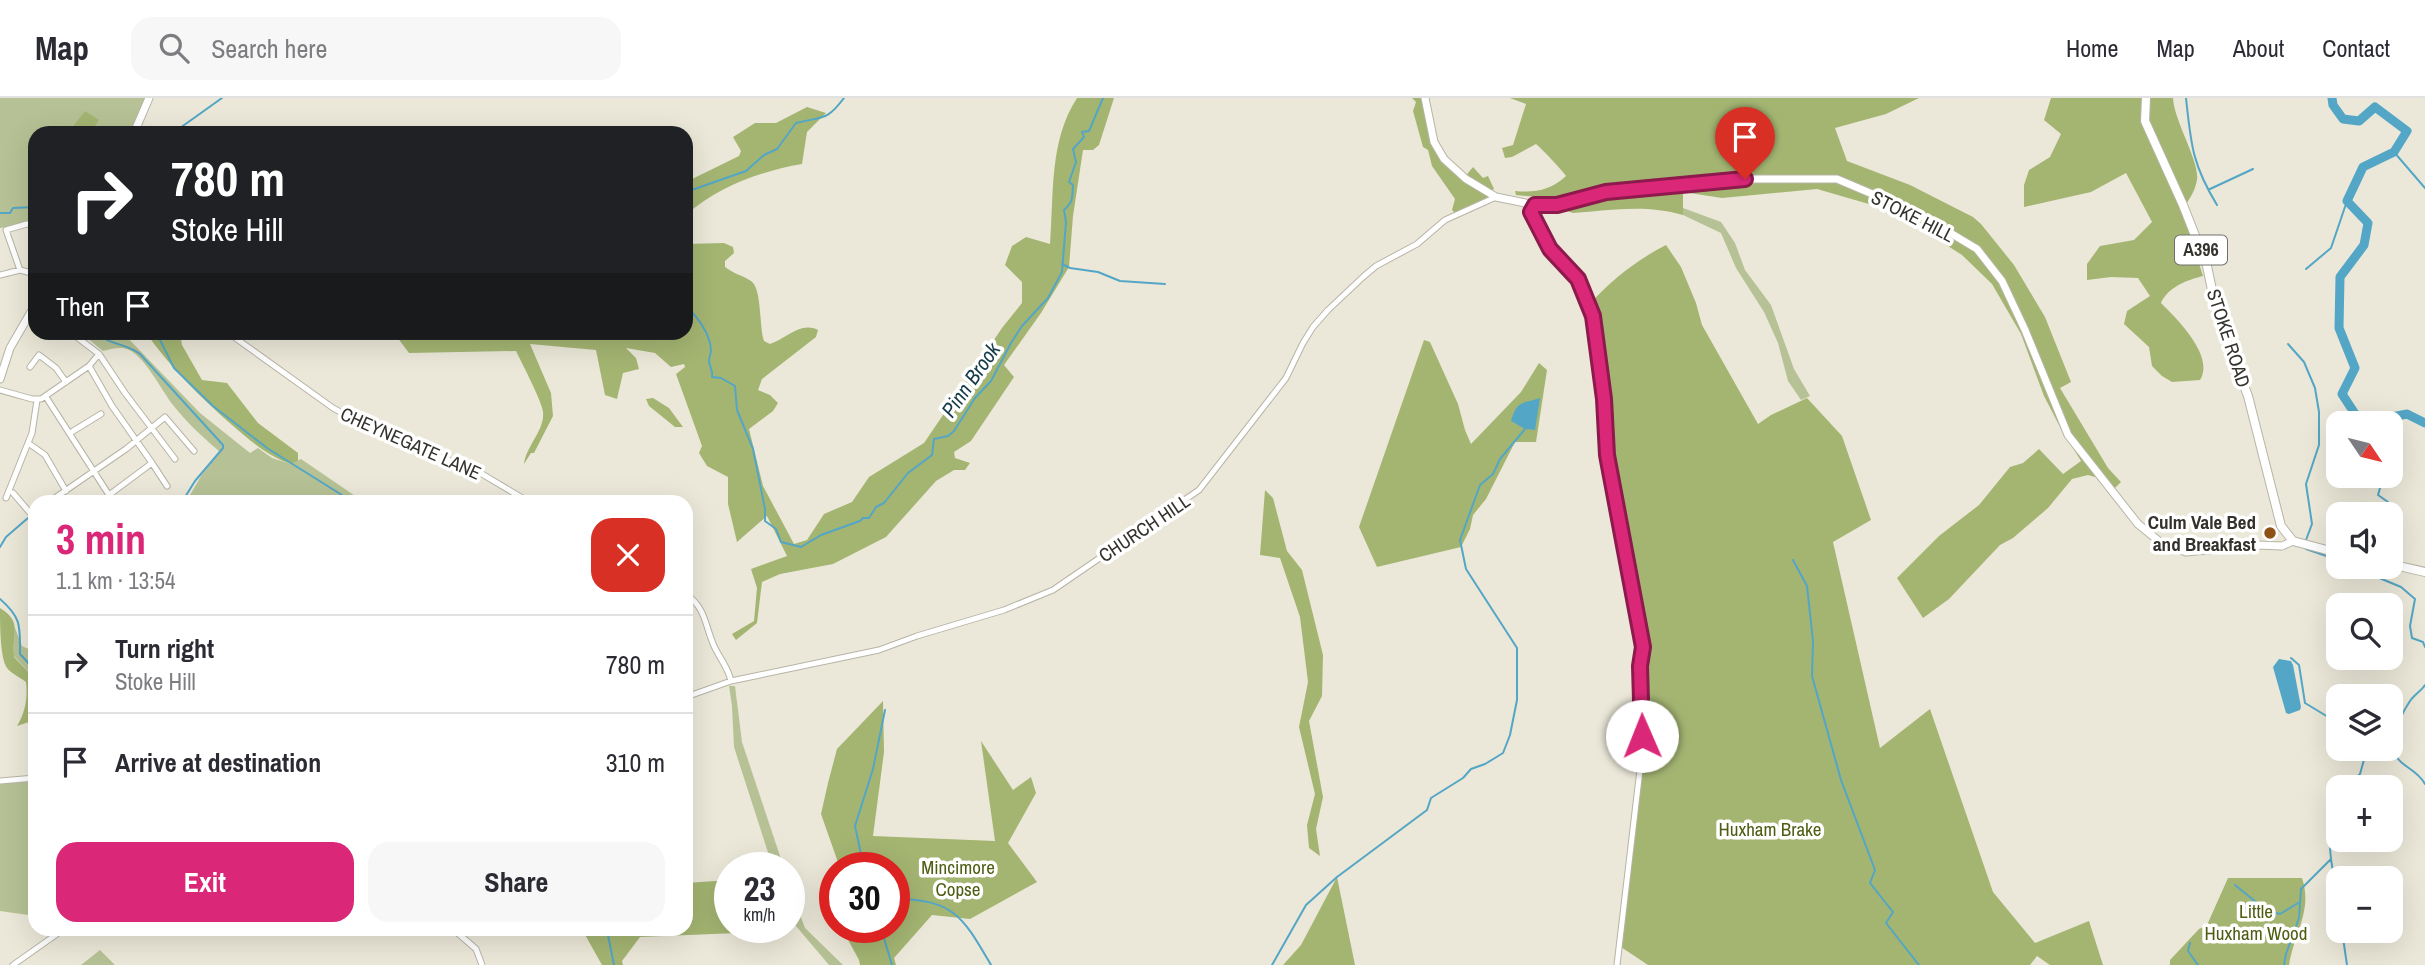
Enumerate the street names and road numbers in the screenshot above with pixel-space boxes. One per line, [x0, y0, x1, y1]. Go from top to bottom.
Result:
street label: STOKE HILL [1867, 184, 1959, 248]
road number: A396 [2175, 236, 2227, 265]
street label: STOKE ROAD [2201, 286, 2257, 390]
street label: CHEYNEGATE LANE [337, 400, 485, 486]
street label: CHURCH HILL [1093, 488, 1195, 568]

